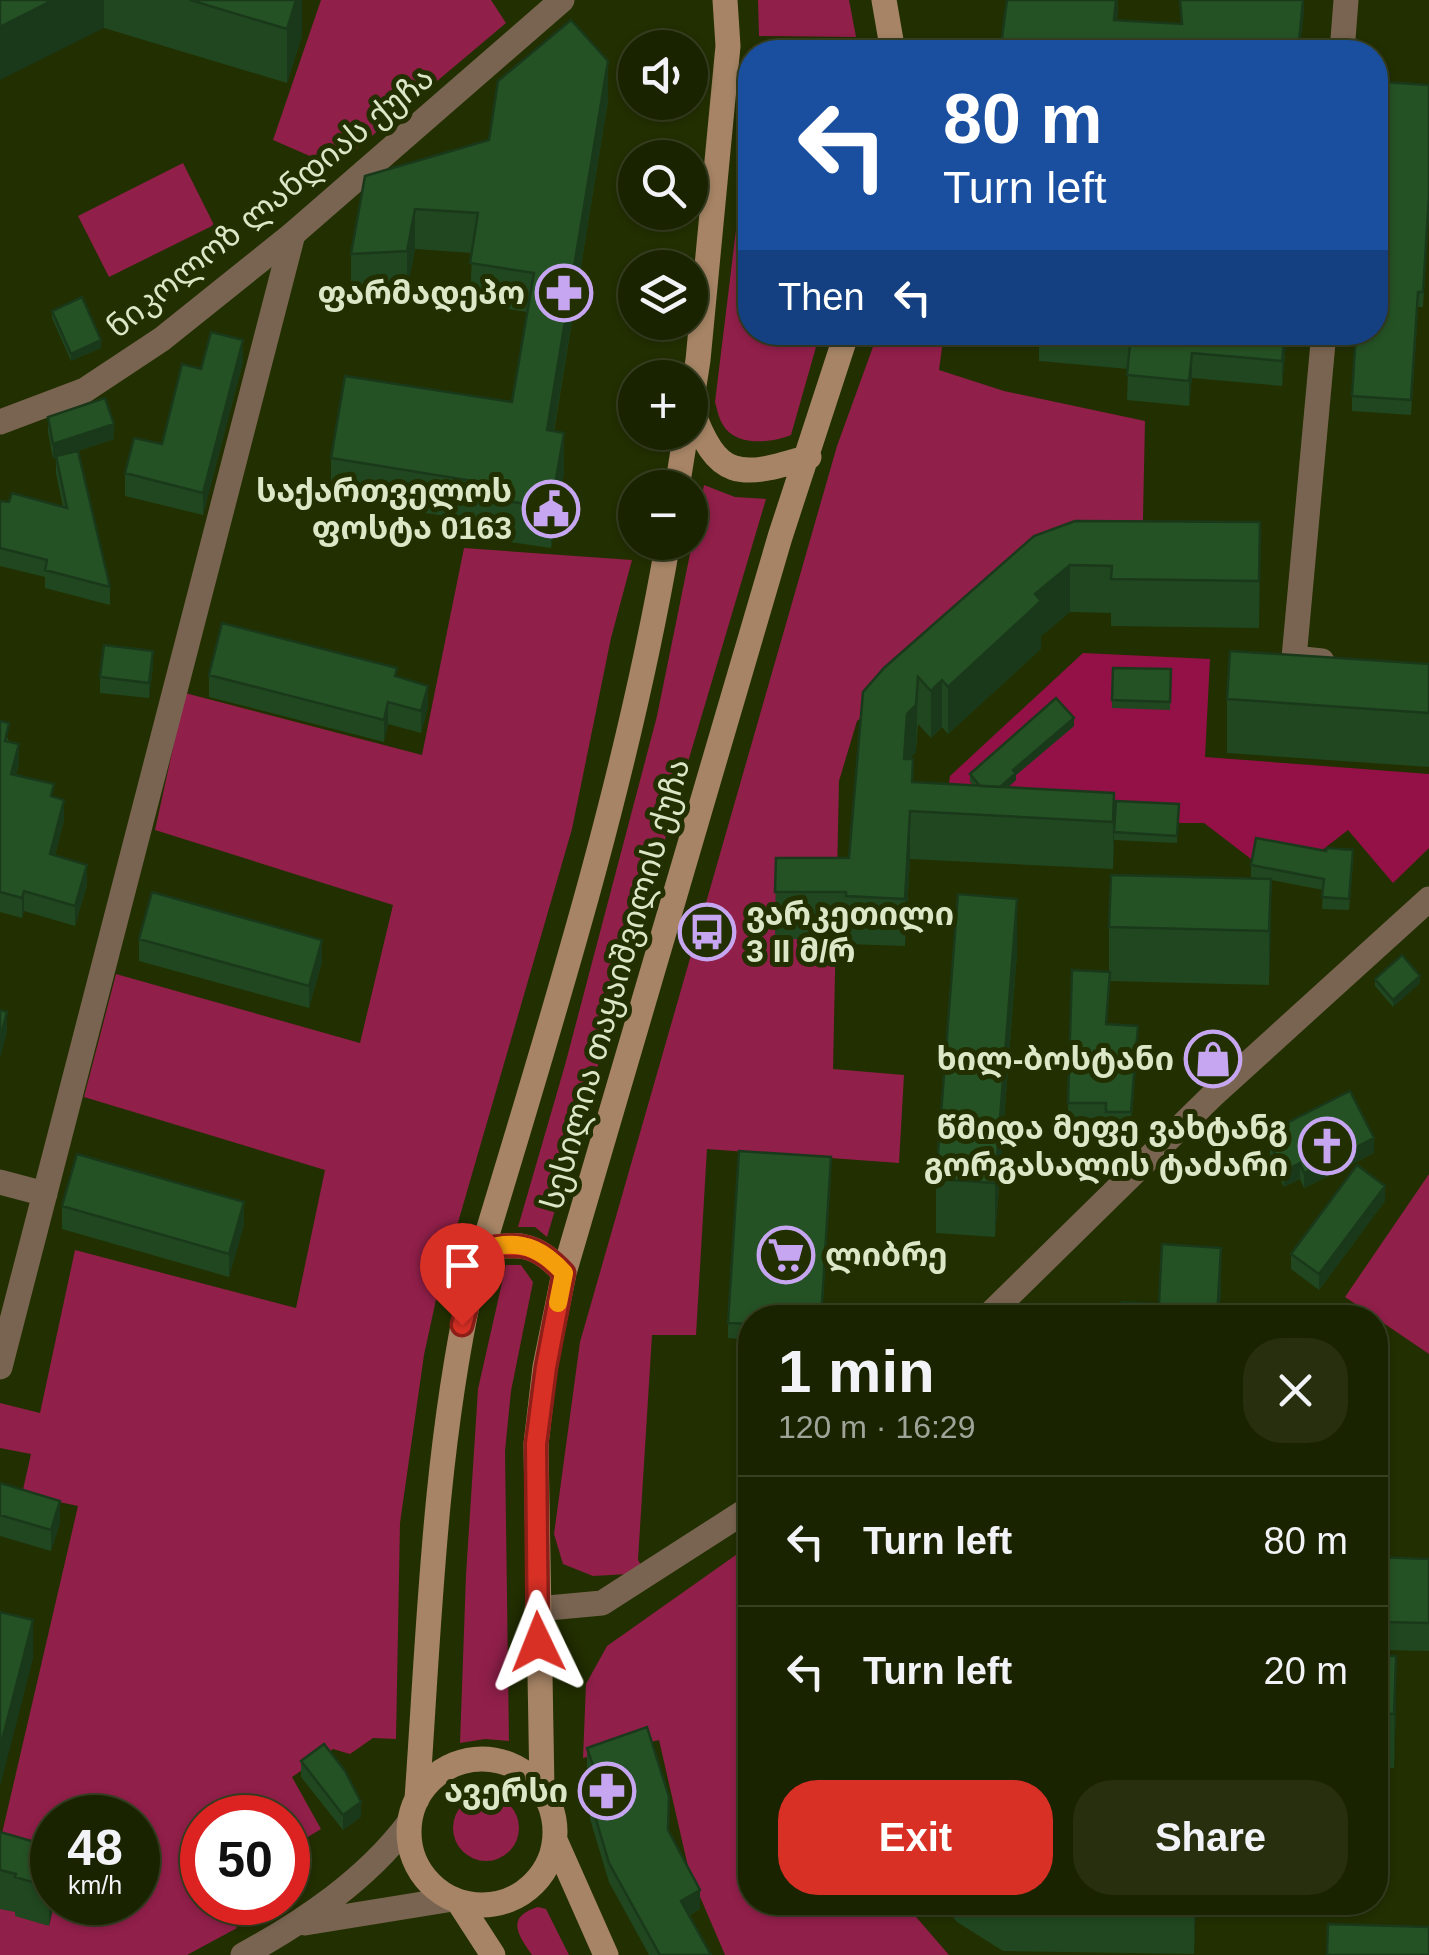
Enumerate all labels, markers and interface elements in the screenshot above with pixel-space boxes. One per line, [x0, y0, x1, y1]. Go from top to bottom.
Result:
map controls [618, 30, 708, 560]
button: sound [618, 30, 708, 120]
street label: ნიკოლოზ ლანდიას ქუჩა [100, 59, 442, 346]
icon: left [778, 80, 908, 210]
text: 80 m [943, 80, 1103, 158]
button: search [618, 140, 708, 230]
text: Turn left [943, 162, 1106, 213]
button: layers [618, 250, 708, 340]
pharmacy icon: ფარმადეპო [534, 263, 594, 323]
icon: left [885, 270, 940, 325]
place label: ფარმადეპო [317, 275, 525, 313]
text: Then [778, 276, 865, 318]
button: + [618, 360, 708, 450]
button: − [618, 470, 708, 560]
place label: საქართველოს ფოსტა 0163 [256, 473, 512, 547]
public building icon: საქართველოს ფოსტა 0163 [521, 479, 581, 539]
street label: სესილია თაყაიშვილის ქუჩა [533, 755, 699, 1214]
place label: ვარკეთილი 3 II მ/რ [746, 896, 954, 969]
bus stop icon: ვარკეთილი 3 II მ/რ [677, 902, 737, 962]
shop icon: ხილ-ბოსტანი [1183, 1029, 1243, 1089]
place label: ხილ-ბოსტანი [937, 1041, 1174, 1079]
place label: წმიდა მეფე ვახტანგ გორგასალის ტაძარი [924, 1110, 1288, 1185]
church icon: წმიდა მეფე ვახტანგ გორგასალის ტაძარი [1297, 1116, 1357, 1176]
pin [420, 1223, 505, 1326]
supermarket icon: ლიბრე [756, 1225, 816, 1285]
place label: ლიბრე [825, 1237, 947, 1275]
icon: arrive [435, 1238, 490, 1293]
text: 1 min [778, 1338, 935, 1405]
button: close [1243, 1338, 1348, 1443]
text: 120 m · 16:29 [778, 1409, 975, 1445]
icon: left [778, 1514, 833, 1569]
text: Turn left [863, 1520, 1012, 1562]
text: 80 m [1264, 1520, 1348, 1562]
position arrow [486, 1590, 590, 1694]
icon: left [778, 1644, 833, 1699]
text: Turn left [863, 1650, 1012, 1692]
text: 20 m [1264, 1650, 1348, 1692]
pharmacy icon: ავერსი [577, 1761, 637, 1821]
place label: ავერსი [444, 1773, 568, 1810]
button: Exit [778, 1780, 1053, 1895]
button: Share [1073, 1780, 1348, 1895]
speed limit sign: 50 [180, 1795, 310, 1925]
text: 48 [67, 1820, 123, 1876]
text: km/h [68, 1871, 122, 1899]

